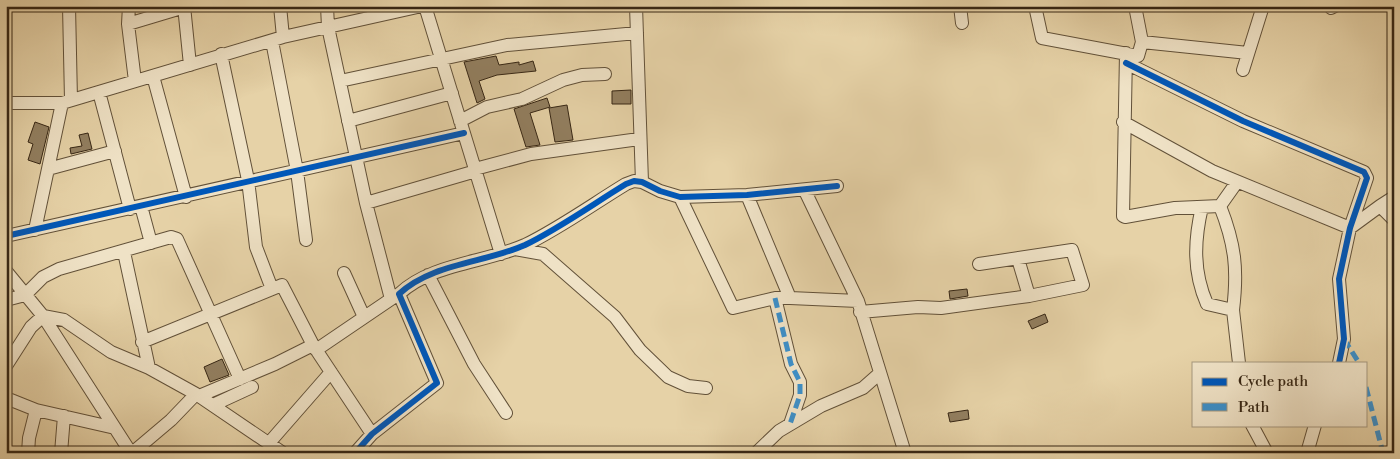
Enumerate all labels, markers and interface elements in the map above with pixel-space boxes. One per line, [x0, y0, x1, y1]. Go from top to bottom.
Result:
legend [1192, 362, 1368, 426]
text: Cycle path [1238, 372, 1308, 391]
text: Path [1238, 398, 1270, 417]

